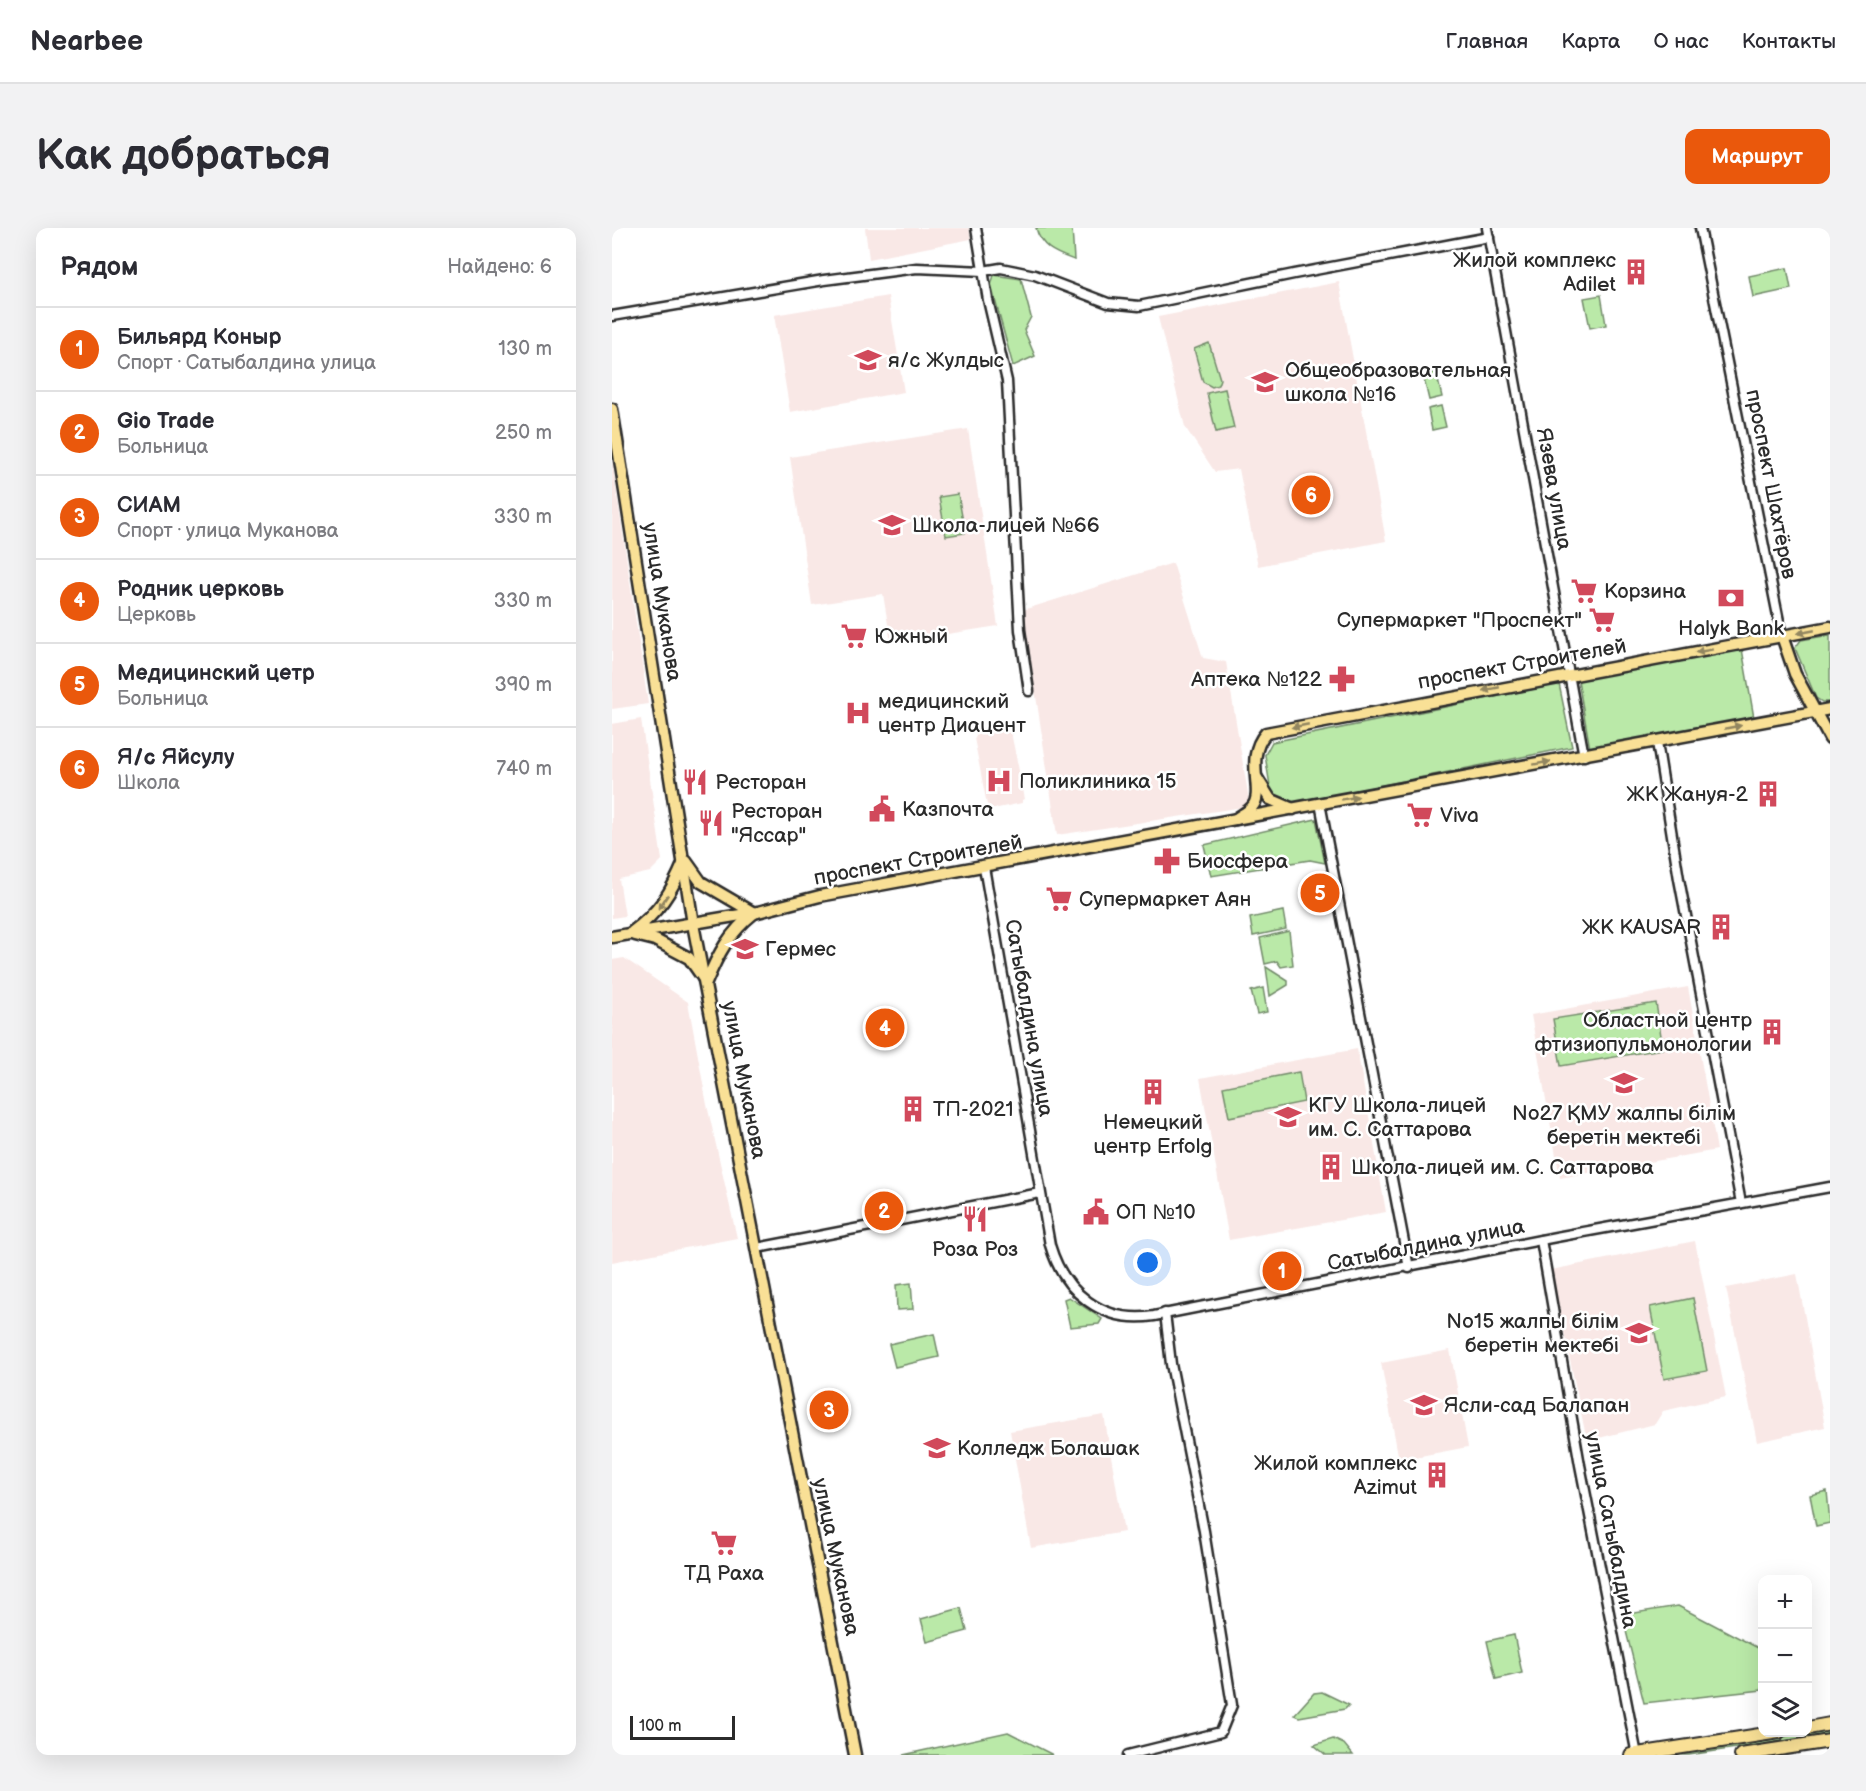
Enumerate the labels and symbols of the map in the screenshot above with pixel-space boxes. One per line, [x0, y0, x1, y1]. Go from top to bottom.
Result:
place label: Жилой комплекс Adilet [1453, 248, 1617, 297]
building icon: Жилой комплекс Adilet [1621, 257, 1651, 287]
school or university icon: я/c Жулдыс [853, 345, 883, 375]
place label: я/c Жулдыс [888, 348, 1004, 373]
place label: Общеобразовательная школа №16 [1285, 358, 1511, 407]
school or university icon: Общеобразовательная школа №16 [1250, 367, 1280, 397]
street label: проспект Шахтёров [1740, 387, 1802, 581]
street label: Язева улица [1531, 426, 1577, 553]
pin: 6 [1292, 472, 1330, 518]
school or university icon: Школа-лицей №66 [877, 510, 907, 540]
place label: Школа-лицей №66 [912, 513, 1100, 538]
street label: улица Муканова [637, 521, 687, 684]
supermarket icon: Корзина [1569, 576, 1599, 606]
place label: Корзина [1604, 579, 1687, 604]
bank icon: Halyk Bank [1716, 583, 1746, 613]
supermarket icon: Супермаркет "Проспект" [1587, 605, 1617, 635]
place label: Супермаркет "Проспект" [1337, 608, 1582, 633]
place label: Halyk Bank [1678, 616, 1785, 641]
supermarket icon: Южный [839, 621, 869, 651]
place label: Южный [874, 624, 948, 649]
one-way arrow [1796, 628, 1815, 637]
street label: проспект Строителей [1416, 633, 1628, 695]
one-way arrow [1694, 646, 1713, 655]
pharmacy icon: Аптека №122 [1327, 664, 1357, 694]
place label: Аптека №122 [1190, 667, 1323, 692]
one-way arrow [1481, 685, 1500, 694]
place label: медицинский центр Диацент [878, 689, 1026, 738]
hospital icon: медицинский центр Диацент [843, 698, 873, 728]
one-way arrow [1290, 722, 1309, 732]
one-way arrow [1724, 722, 1743, 731]
one-way arrow [1532, 758, 1551, 767]
hospital icon: Поликлиника 15 [984, 766, 1014, 796]
restaurant icon: Ресторан [680, 767, 710, 797]
place label: Поликлиника 15 [1019, 769, 1177, 794]
place label: Ресторан [715, 770, 807, 795]
building icon: ЖК Жануя-2 [1753, 779, 1783, 809]
place label: ЖК Жануя-2 [1626, 782, 1749, 807]
one-way arrow [1340, 793, 1359, 802]
public building icon: Казпочта [867, 794, 897, 824]
place label: Казпочта [902, 797, 994, 822]
place label: Ресторан "Яссар" [731, 799, 823, 848]
supermarket icon: Viva [1405, 800, 1435, 830]
place label: Viva [1440, 803, 1479, 828]
restaurant icon: Ресторан "Яссар" [696, 808, 726, 838]
street label: проспект Строителей [812, 829, 1024, 891]
pharmacy icon: Биосфера [1152, 846, 1182, 876]
place label: Биосфера [1187, 849, 1289, 874]
pin: 5 [1300, 870, 1340, 916]
supermarket icon: Супермаркет Аян [1044, 884, 1074, 914]
place label: Супермаркет Аян [1079, 887, 1251, 912]
one-way arrow [657, 893, 669, 909]
building icon: ЖК KAUSAR [1706, 912, 1736, 942]
place label: ЖК KAUSAR [1582, 915, 1701, 940]
street label: Сатыбалдина улица [999, 917, 1059, 1119]
school or university icon: Гермес [730, 934, 760, 964]
place label: Гермес [765, 937, 836, 962]
street label: улица Муканова [716, 999, 772, 1162]
pin: 4 [866, 1006, 904, 1050]
place label: Областной центр фтизиопульмонологии [1534, 1008, 1752, 1057]
building icon: Областной центр фтизиопульмонологии [1757, 1017, 1787, 1047]
school or university icon: No27 ҚМУ жалпы білім беретін мектебі [1609, 1068, 1639, 1098]
building icon: Немецкий центр Erfolg [1138, 1077, 1168, 1107]
place label: КГУ Школа-лицей им. С. Саттарова [1308, 1093, 1486, 1142]
building icon: ТП-2021 [898, 1094, 928, 1124]
place label: ТП-2021 [933, 1097, 1014, 1122]
place label: No27 ҚМУ жалпы білім беретін мектебі [1512, 1101, 1736, 1150]
school or university icon: КГУ Школа-лицей им. С. Саттарова [1273, 1102, 1303, 1132]
place label: Немецкий центр Erfolg [1094, 1110, 1212, 1159]
building icon: Школа-лицей им. С. Саттарова [1316, 1152, 1346, 1182]
place label: Школа-лицей им. С. Саттарова [1351, 1155, 1655, 1180]
pin: 2 [864, 1188, 904, 1234]
public building icon: ОП №10 [1081, 1197, 1111, 1227]
place label: ОП №10 [1116, 1200, 1196, 1225]
restaurant icon: Роза Роз [960, 1204, 990, 1234]
street label: Сатыбалдина улица [1325, 1214, 1527, 1276]
place label: Роза Роз [932, 1237, 1018, 1262]
your location [1133, 1248, 1162, 1277]
pin: 1 [1262, 1248, 1302, 1294]
place label: No15 жалпы білім беретін мектебі [1446, 1309, 1619, 1358]
school or university icon: No15 жалпы білім беретін мектебі [1624, 1318, 1654, 1348]
pin: 3 [810, 1388, 848, 1432]
school or university icon: Ясли-сад Балапан [1409, 1390, 1439, 1420]
place label: Ясли-сад Балапан [1444, 1393, 1629, 1418]
street label: улица Сатыбалдина [1580, 1429, 1642, 1631]
school or university icon: Колледж Болашак [922, 1433, 952, 1463]
place label: Колледж Болашак [957, 1436, 1139, 1461]
place label: Жилой комплекс Azimut [1254, 1451, 1418, 1500]
building icon: Жилой комплекс Azimut [1422, 1460, 1452, 1490]
street label: улица Муканова [807, 1476, 865, 1639]
supermarket icon: ТД Раха [709, 1528, 739, 1558]
place label: ТД Раха [684, 1561, 765, 1586]
scale bar [630, 1713, 735, 1740]

